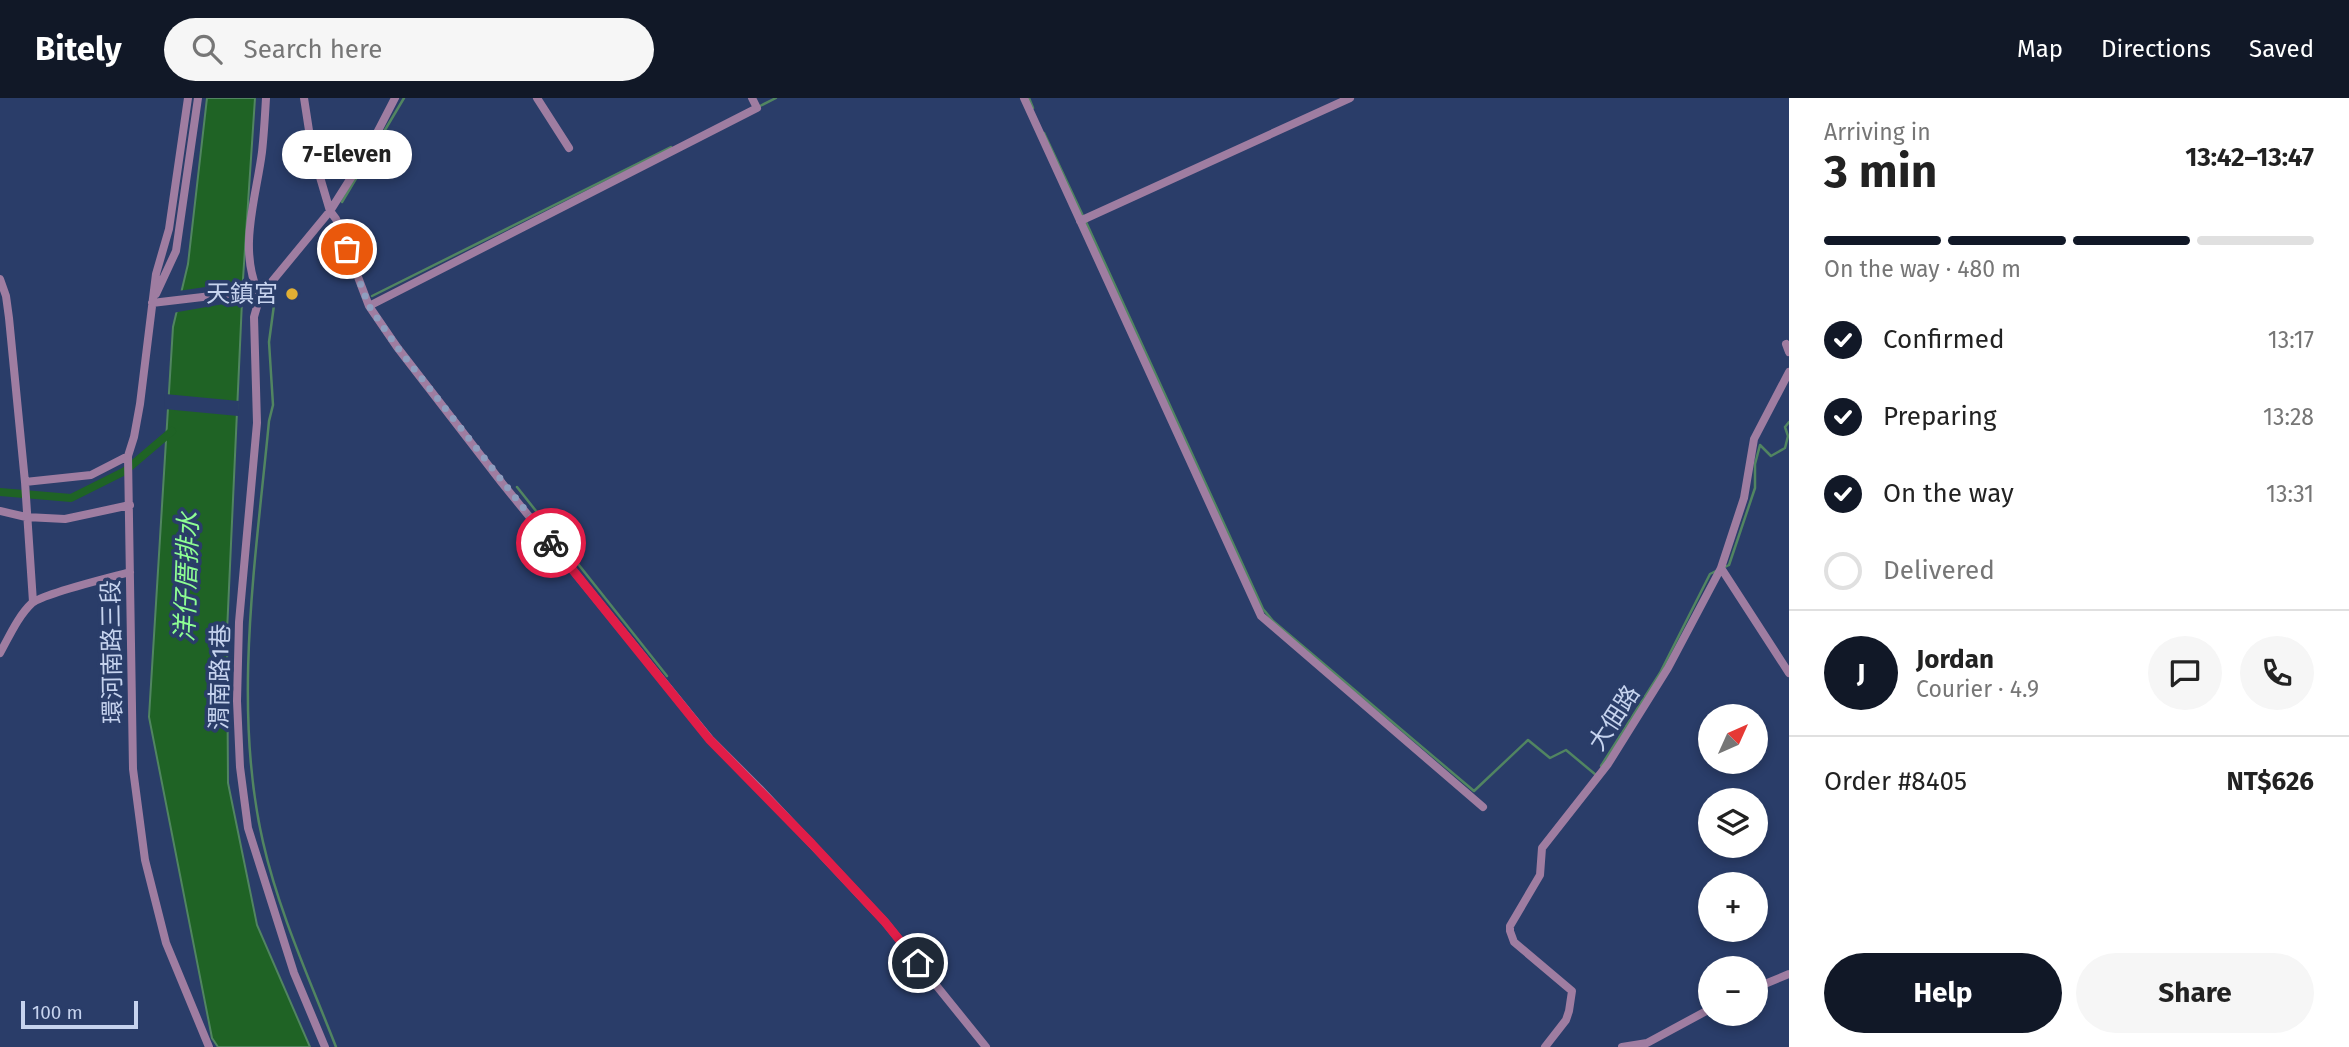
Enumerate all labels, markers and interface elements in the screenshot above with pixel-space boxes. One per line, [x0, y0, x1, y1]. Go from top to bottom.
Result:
search box [164, 18, 654, 81]
text: Bitely [35, 29, 122, 69]
icon: search [188, 30, 226, 68]
text: Search here [244, 34, 382, 65]
text: Map [2017, 35, 2063, 63]
text: Directions [2101, 35, 2211, 63]
text: Saved [2249, 35, 2314, 63]
text: Arriving in [1824, 118, 1931, 146]
callout: 7-Eleven [282, 130, 412, 179]
text: 7-Eleven [303, 140, 391, 168]
text: 13:42–13:47 [2185, 142, 2314, 173]
text: 3 min [1824, 144, 1937, 199]
pin [317, 219, 377, 279]
icon: bag [328, 230, 366, 268]
text: On the way · 480 m [1824, 255, 2021, 283]
place label: 天鎮宮 [206, 280, 278, 308]
marker: 天鎮宮 [284, 286, 300, 302]
icon: check [1824, 321, 1862, 359]
text: Confirmed [1883, 324, 2004, 355]
text: 13:17 [2268, 326, 2314, 354]
icon: check [1824, 398, 1862, 436]
text: Preparing [1883, 401, 1996, 432]
text: 13:28 [2263, 403, 2314, 431]
icon: check [1824, 475, 1862, 513]
text: On the way [1883, 478, 2014, 509]
text: 13:31 [2266, 480, 2314, 508]
courier [516, 508, 586, 578]
water label: 洋仔厝排水 [169, 511, 205, 643]
icon: bike [532, 524, 570, 562]
text: Delivered [1883, 555, 1995, 586]
street label: 環河南路三段 [97, 580, 127, 724]
street label: 渭南路1巷 [205, 624, 235, 730]
button: chat [2148, 636, 2222, 710]
button: phone [2240, 636, 2314, 710]
text: Jordan [1916, 644, 1994, 675]
text: J [1857, 658, 1865, 689]
text: Courier · 4.9 [1916, 675, 2039, 703]
street label: 大佃路 [1583, 680, 1645, 756]
north arrow [1698, 704, 1768, 774]
map controls [1698, 704, 1768, 1026]
text: Order #8405 [1824, 766, 1967, 797]
text: NT$626 [2227, 766, 2314, 797]
button: layers [1698, 788, 1768, 858]
button: + [1698, 872, 1768, 942]
pin [888, 933, 948, 993]
icon: home [899, 944, 937, 982]
button: Help [1824, 953, 2062, 1033]
button: Share [2076, 953, 2314, 1033]
button: − [1698, 956, 1768, 1026]
scale bar [21, 998, 138, 1030]
text: 100 m [32, 1001, 83, 1024]

